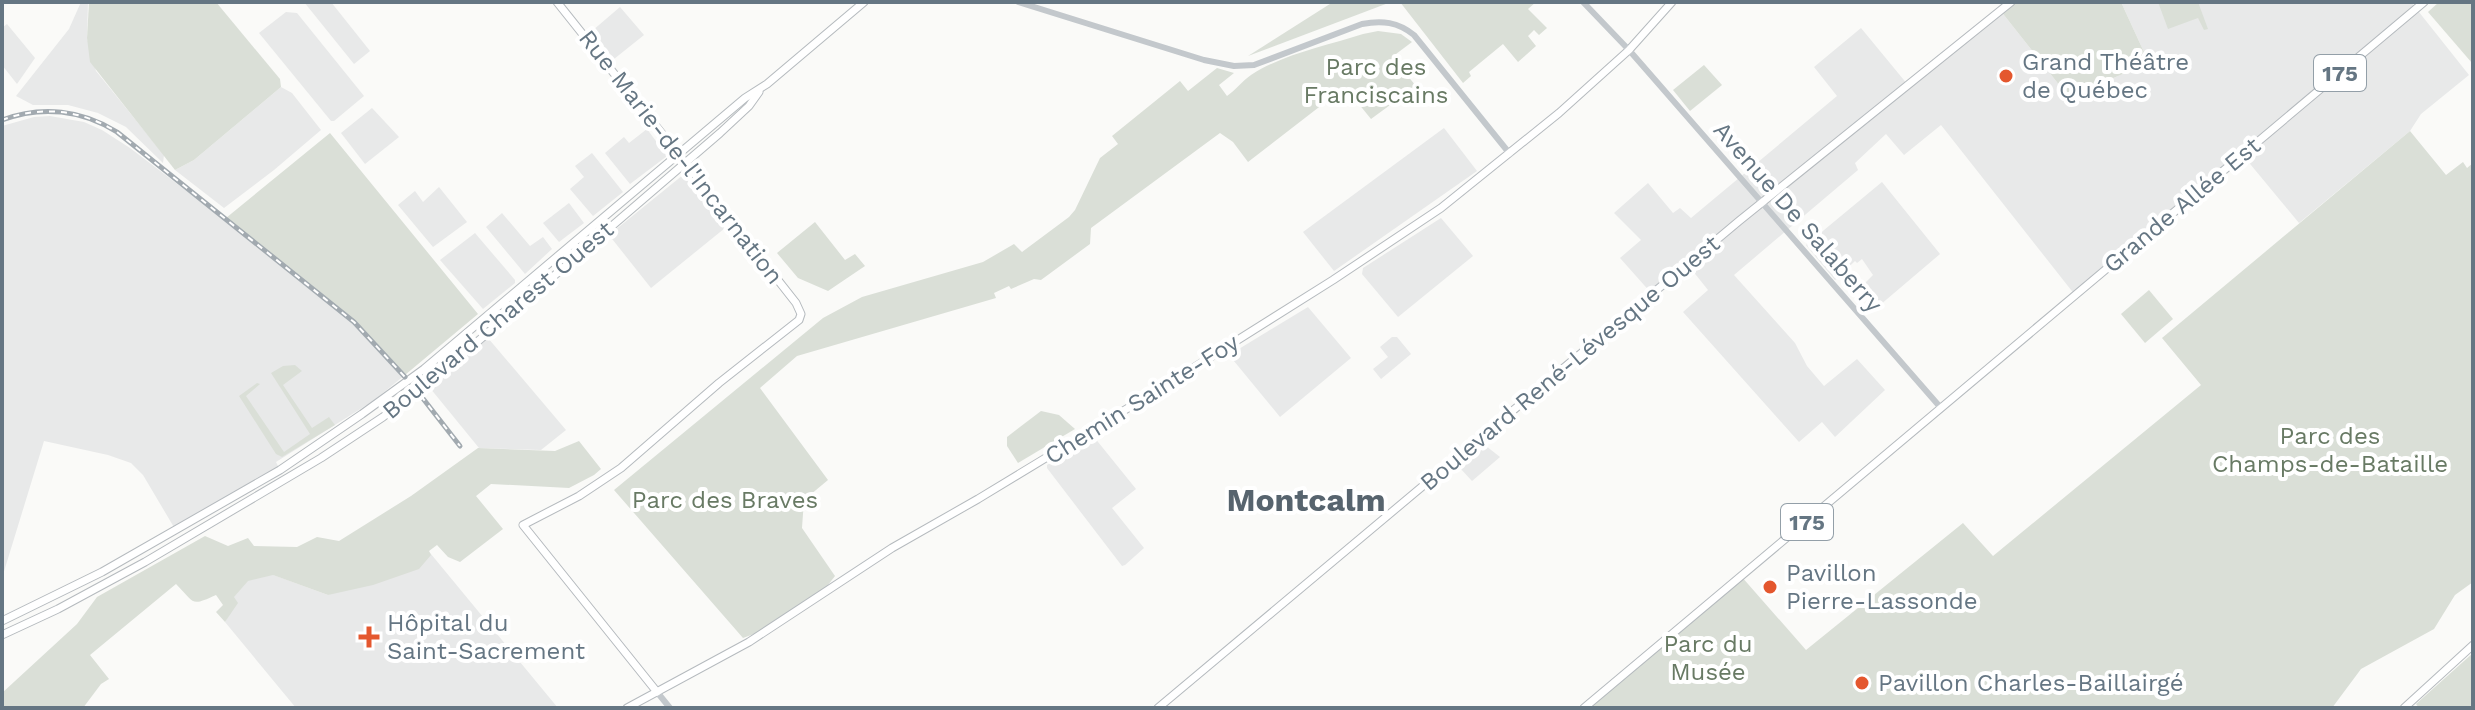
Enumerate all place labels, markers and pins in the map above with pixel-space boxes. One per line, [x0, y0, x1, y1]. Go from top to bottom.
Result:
place label: Grand Théâtre de Québec [2022, 48, 2189, 104]
marker: Grand Théâtre de Québec [1997, 67, 2015, 85]
place label: Pavillon Pierre-Lassonde [1786, 559, 1978, 615]
marker: Pavillon Pierre-Lassonde [1761, 578, 1779, 596]
place label: Hôpital du Saint-Sacrement [387, 609, 585, 665]
marker: Hôpital du Saint-Sacrement [358, 626, 380, 648]
place label: Pavillon Charles-Baillairgé [1878, 669, 2184, 697]
marker: Pavillon Charles-Baillairgé [1853, 674, 1871, 692]

